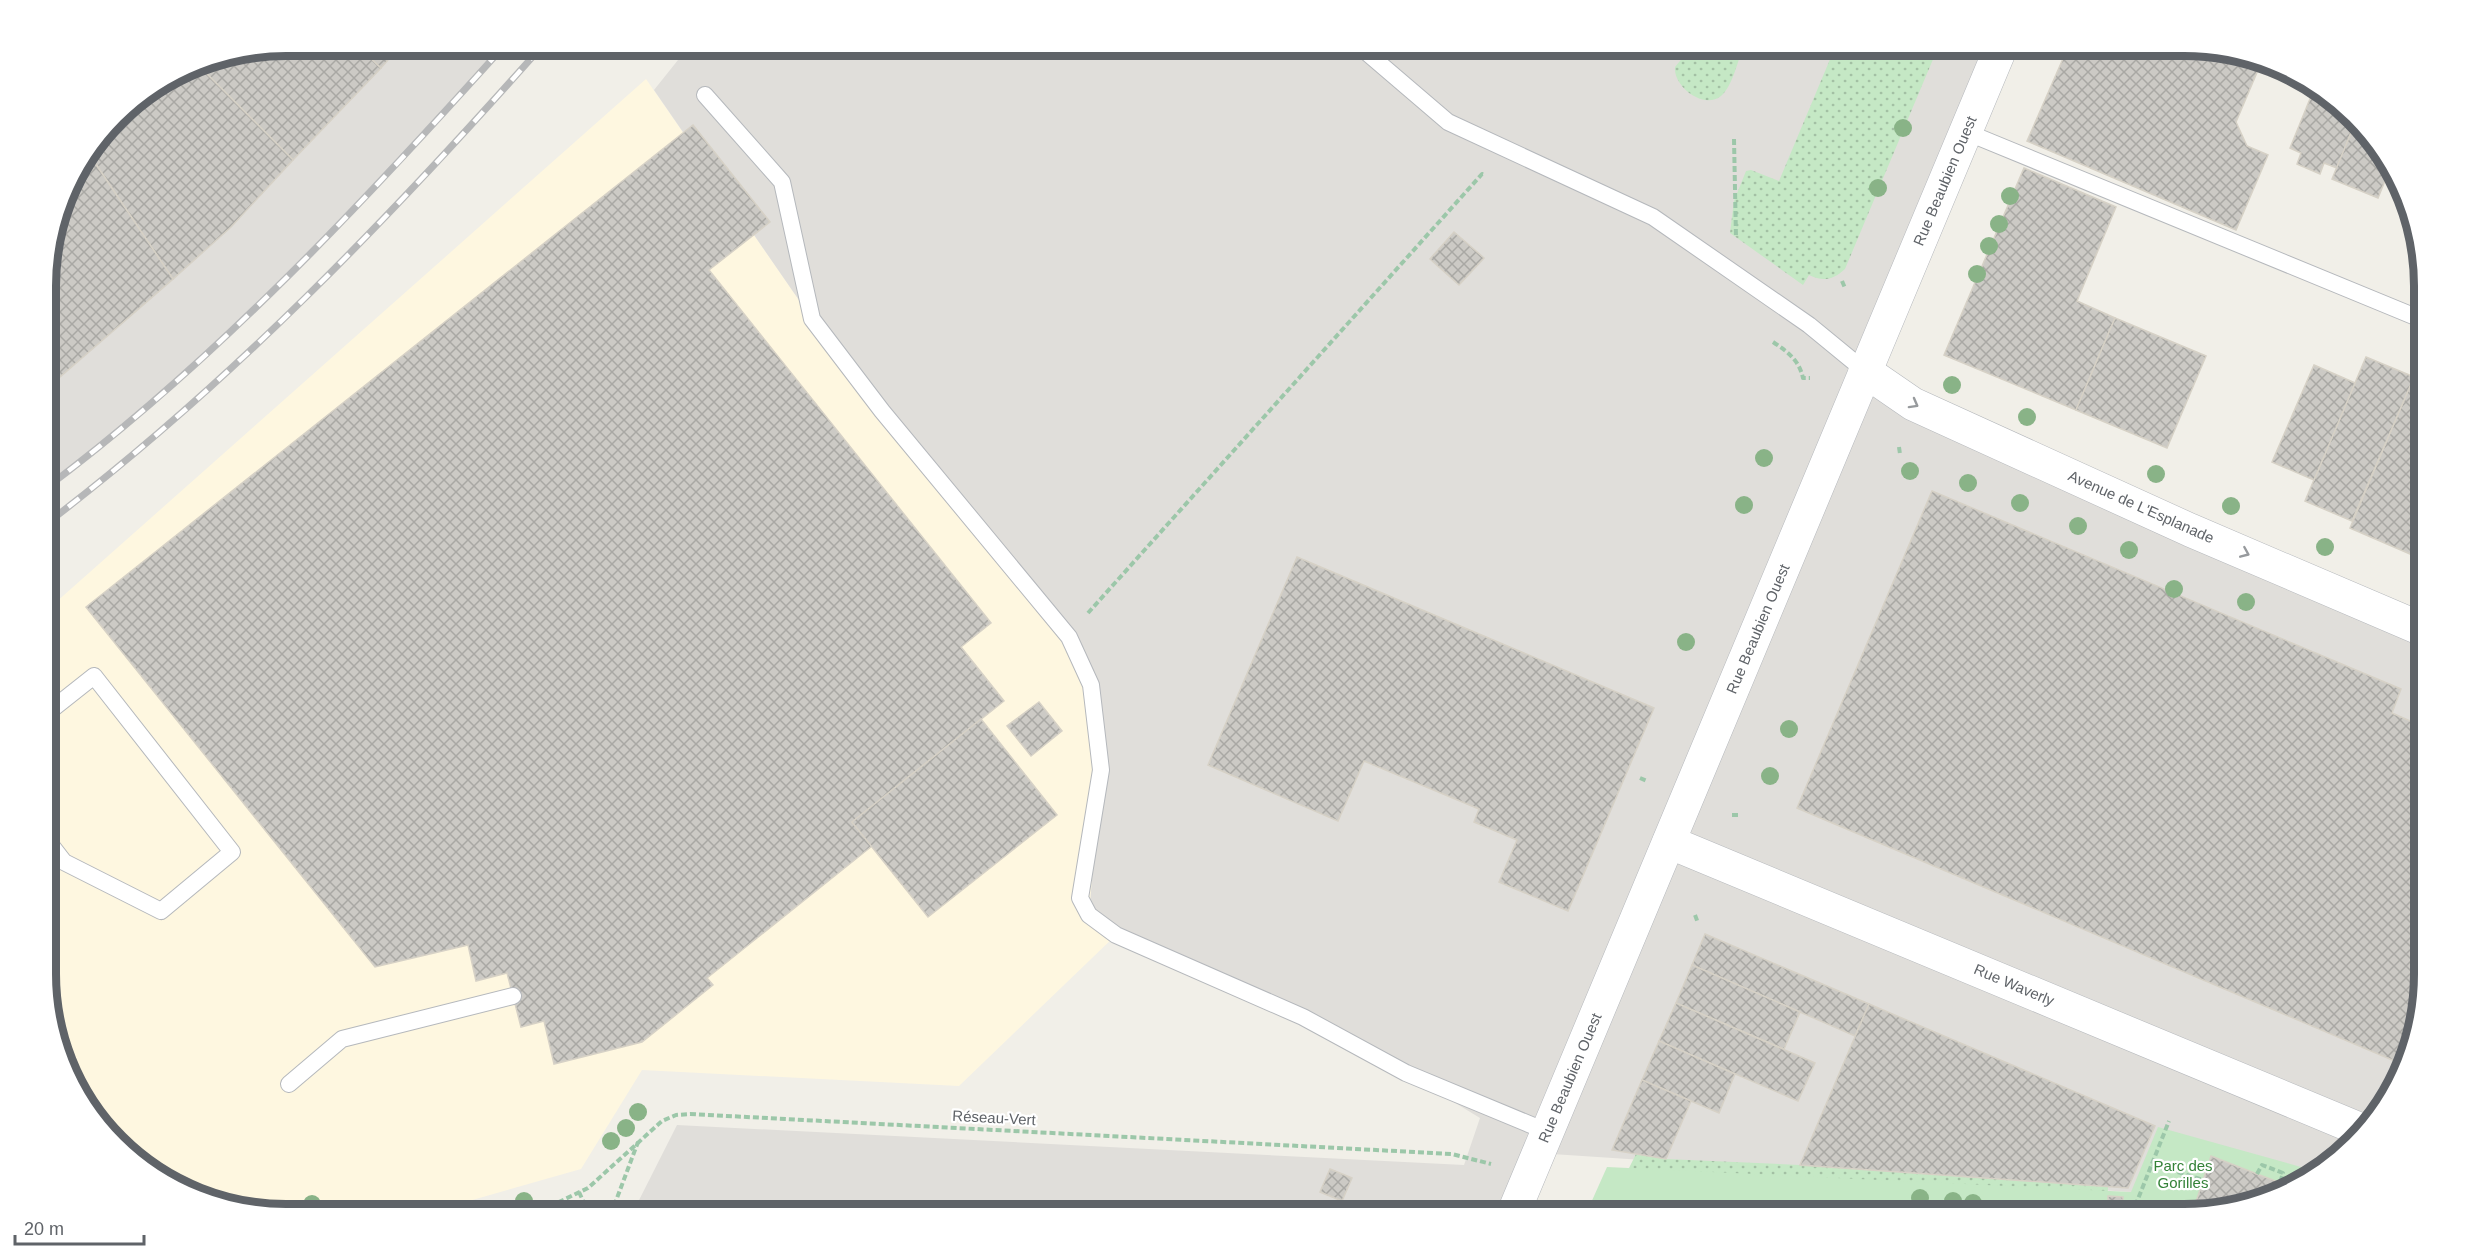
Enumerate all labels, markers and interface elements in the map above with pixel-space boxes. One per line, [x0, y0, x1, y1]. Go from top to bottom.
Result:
street label: Rue Beaubien Ouest [1910, 113, 1980, 248]
one-way arrow [1908, 397, 1918, 408]
street label: Avenue de L'Esplanade [2066, 467, 2217, 546]
one-way arrow [2238, 546, 2249, 558]
street label: Rue Beaubien Ouest [1723, 561, 1793, 696]
street label: Rue Waverly [1972, 960, 2057, 1009]
street label: Rue Beaubien Ouest [1535, 1010, 1605, 1145]
street label: Réseau-Vert [952, 1107, 1037, 1128]
park label: Parc des Gorilles [2153, 1157, 2213, 1191]
scale bar [15, 1208, 144, 1246]
text: 20 m [24, 1219, 64, 1239]

